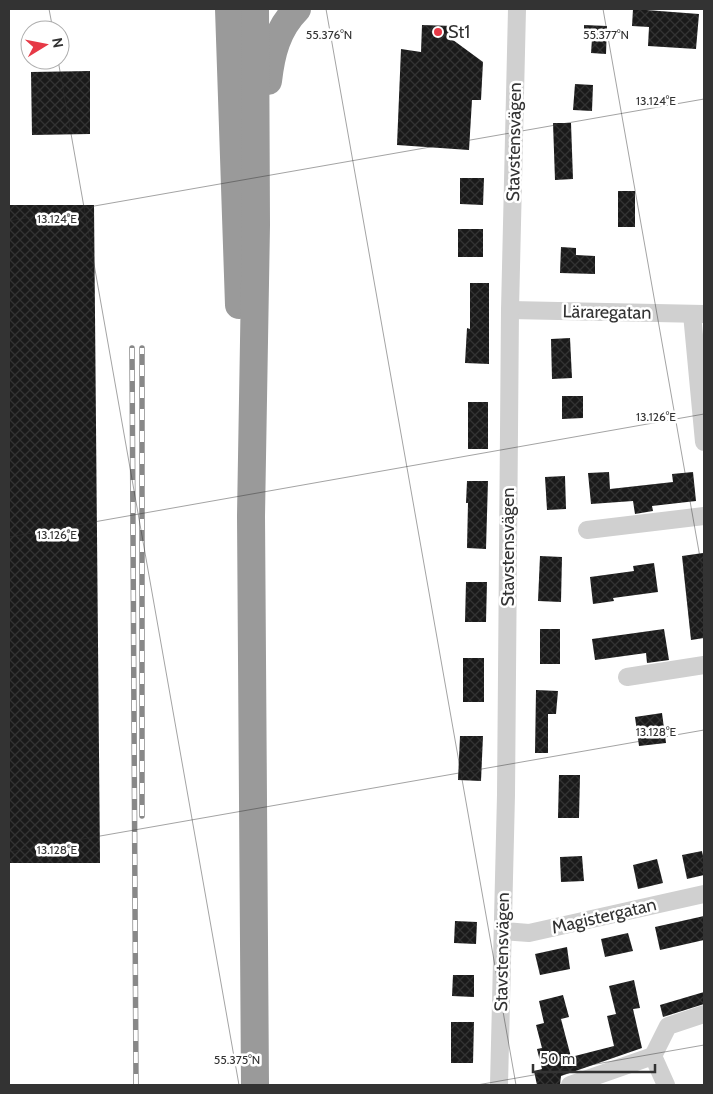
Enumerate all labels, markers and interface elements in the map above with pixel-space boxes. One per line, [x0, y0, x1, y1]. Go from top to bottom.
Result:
north arrow [20, 20, 70, 70]
place label: St1 [448, 21, 470, 43]
marker: St1 [432, 26, 444, 38]
text: 55.376°N [306, 27, 352, 42]
text: 55.377°N [583, 27, 629, 42]
text: N [48, 36, 68, 49]
street label: Stavstensvägen [502, 82, 526, 202]
text: 13.124°E [636, 93, 676, 108]
text: 13.124°E [37, 211, 77, 226]
street label: Läraregatan [562, 300, 652, 324]
text: 13.126°E [636, 409, 676, 424]
street label: Stavstensvägen [497, 487, 519, 607]
text: 13.126°E [37, 527, 77, 542]
text: 13.128°E [636, 724, 677, 739]
text: 13.128°E [37, 842, 78, 857]
street label: Stavstensvägen [490, 892, 514, 1012]
street label: Magistergatan [550, 893, 658, 939]
scale bar [533, 1042, 656, 1074]
text: 50 m [540, 1050, 575, 1068]
text: 55.375°N [214, 1052, 260, 1067]

